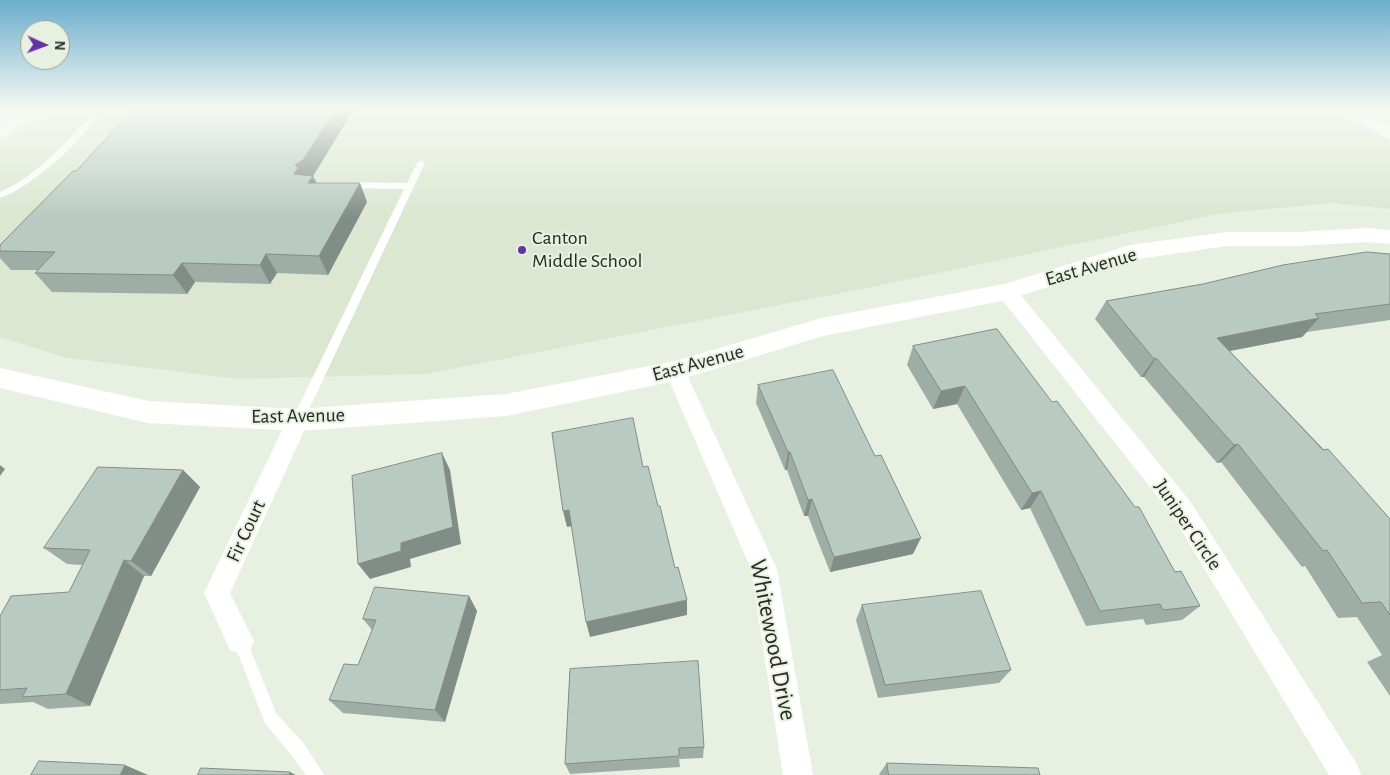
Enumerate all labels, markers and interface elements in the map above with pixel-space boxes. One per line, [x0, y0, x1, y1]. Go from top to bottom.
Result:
north arrow [20, 20, 70, 70]
text: N [52, 40, 66, 51]
place label: Canton Middle School [532, 226, 643, 273]
street label: East Avenue [1043, 243, 1139, 291]
marker: Canton Middle School [516, 244, 528, 256]
street label: East Avenue [650, 339, 746, 387]
street label: East Avenue [251, 403, 345, 429]
street label: Juniper Circle [1149, 475, 1227, 575]
street label: Fir Court [221, 496, 271, 566]
street label: Whitewood Drive [743, 557, 803, 723]

